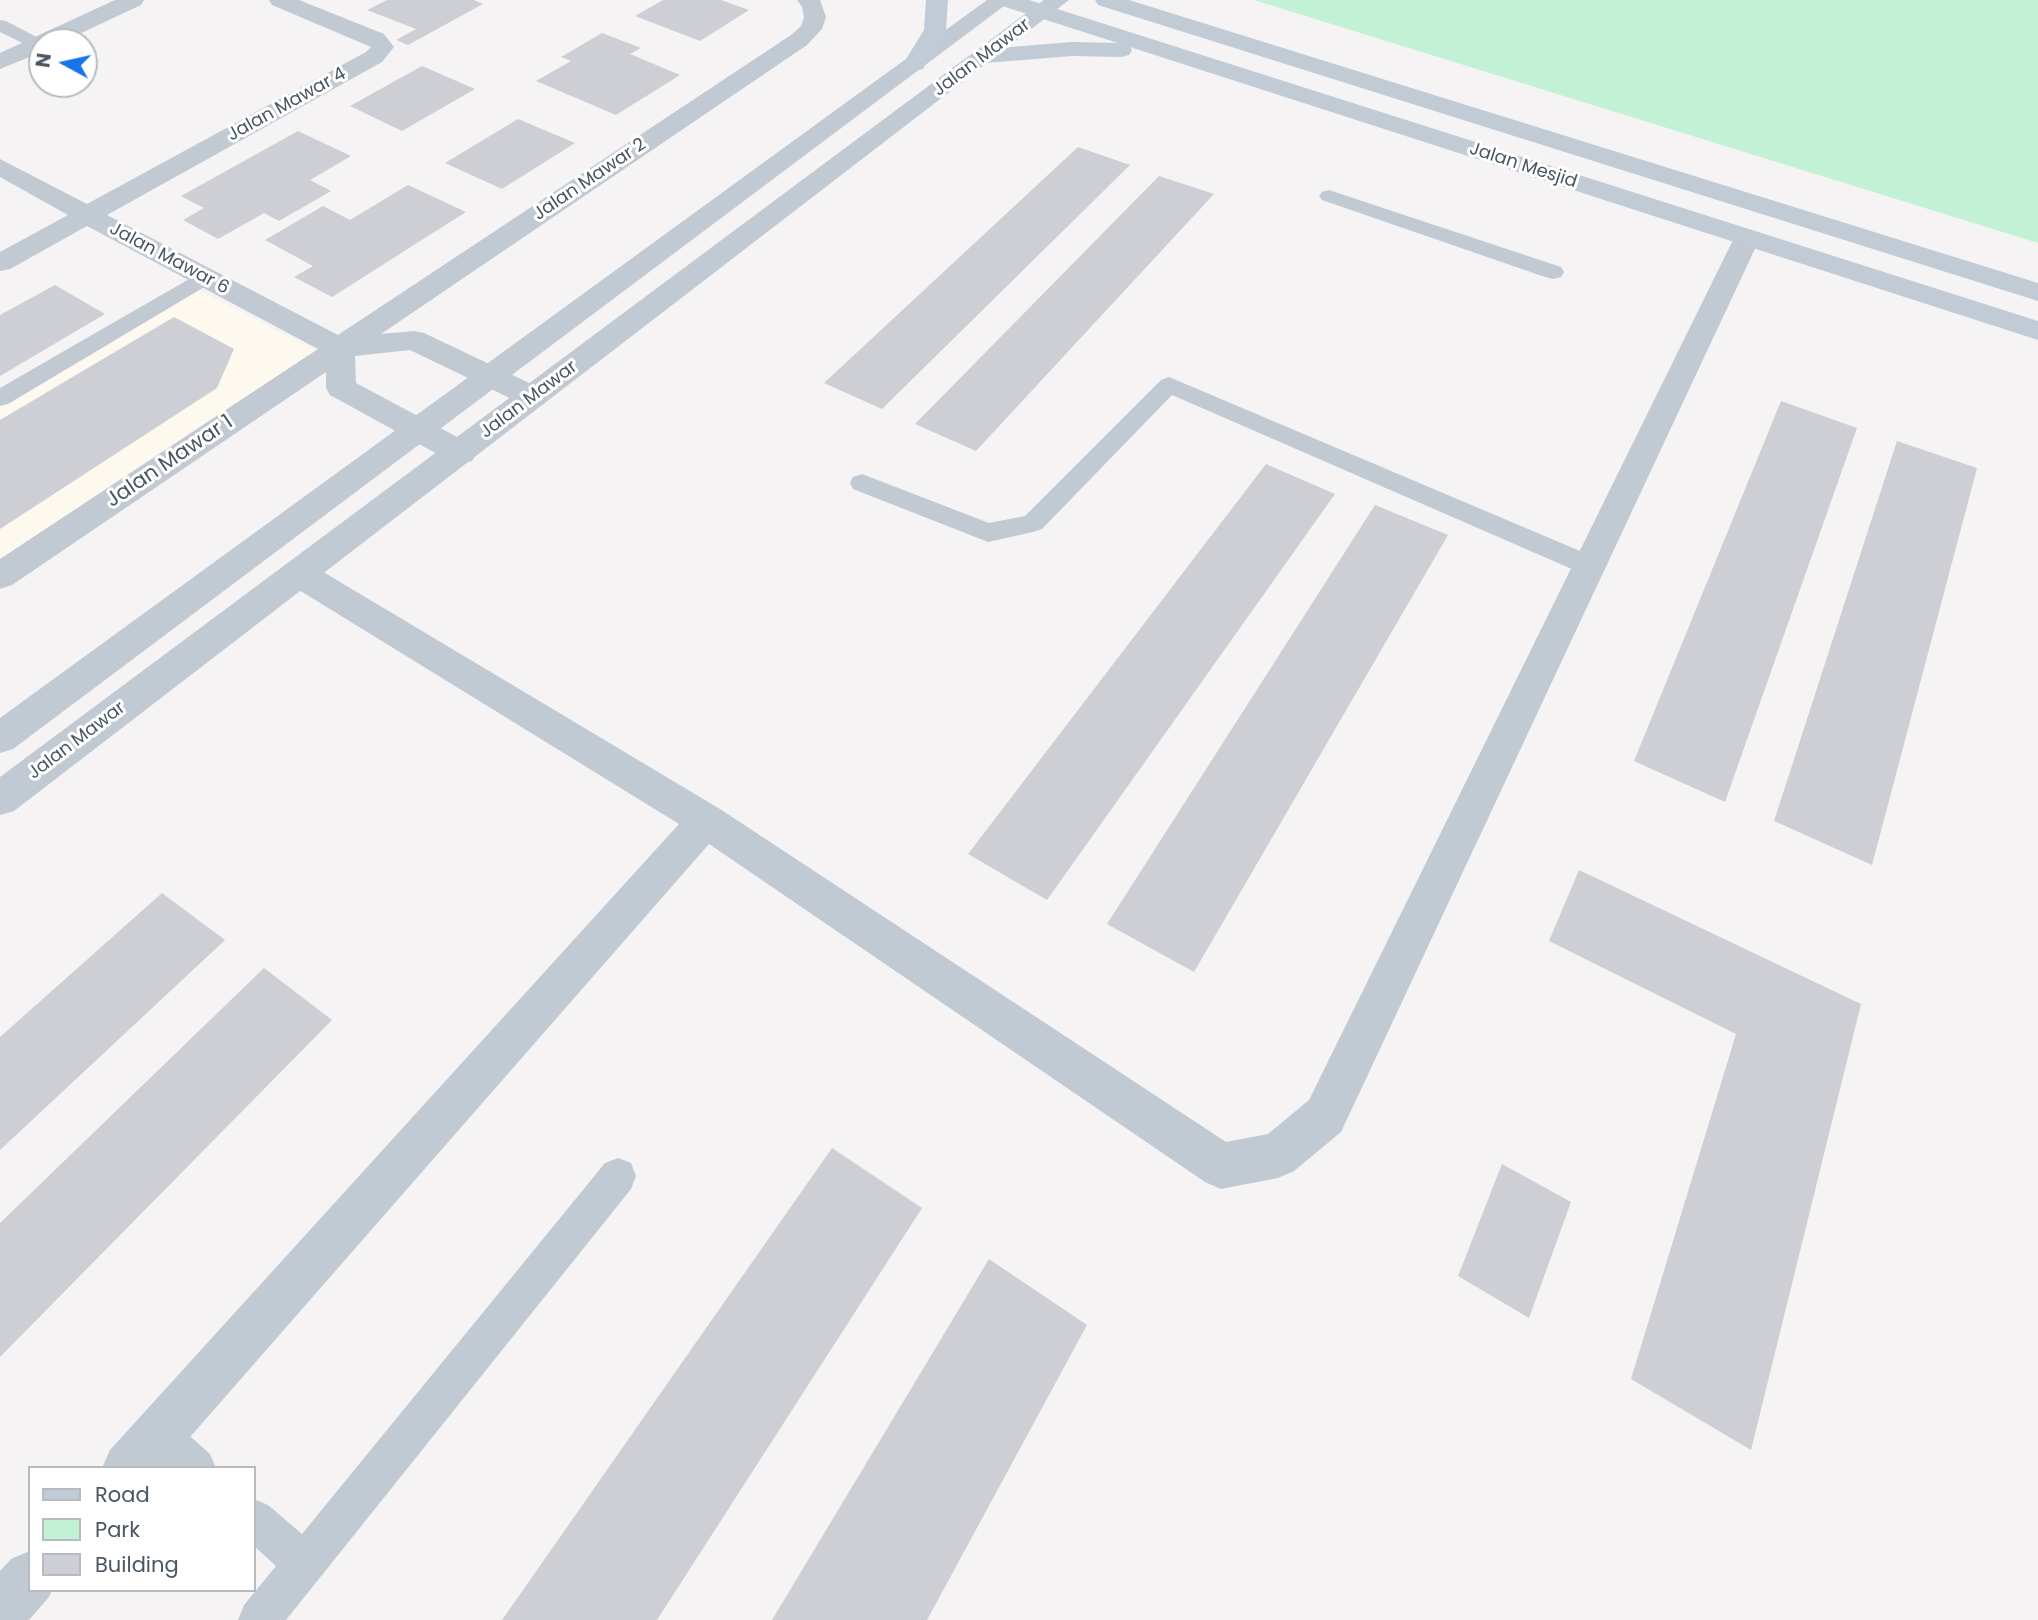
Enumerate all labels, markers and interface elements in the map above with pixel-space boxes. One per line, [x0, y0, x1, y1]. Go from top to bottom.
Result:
street label: Jalan Mawar [929, 14, 1035, 102]
north arrow [28, 28, 98, 98]
text: N [29, 51, 58, 69]
street label: Jalan Mawar 4 [224, 64, 350, 146]
street label: Jalan Mawar 2 [530, 134, 650, 226]
street label: Jalan Mesjid [1467, 138, 1579, 194]
street label: Jalan Mawar 6 [106, 218, 232, 300]
street label: Jalan Mawar [476, 356, 582, 444]
street label: Jalan Mawar 1 [102, 410, 238, 514]
street label: Jalan Mawar [24, 697, 130, 785]
legend [28, 1466, 256, 1592]
text: Road [95, 1480, 150, 1509]
text: Park [95, 1515, 140, 1544]
text: Building [95, 1550, 179, 1579]

